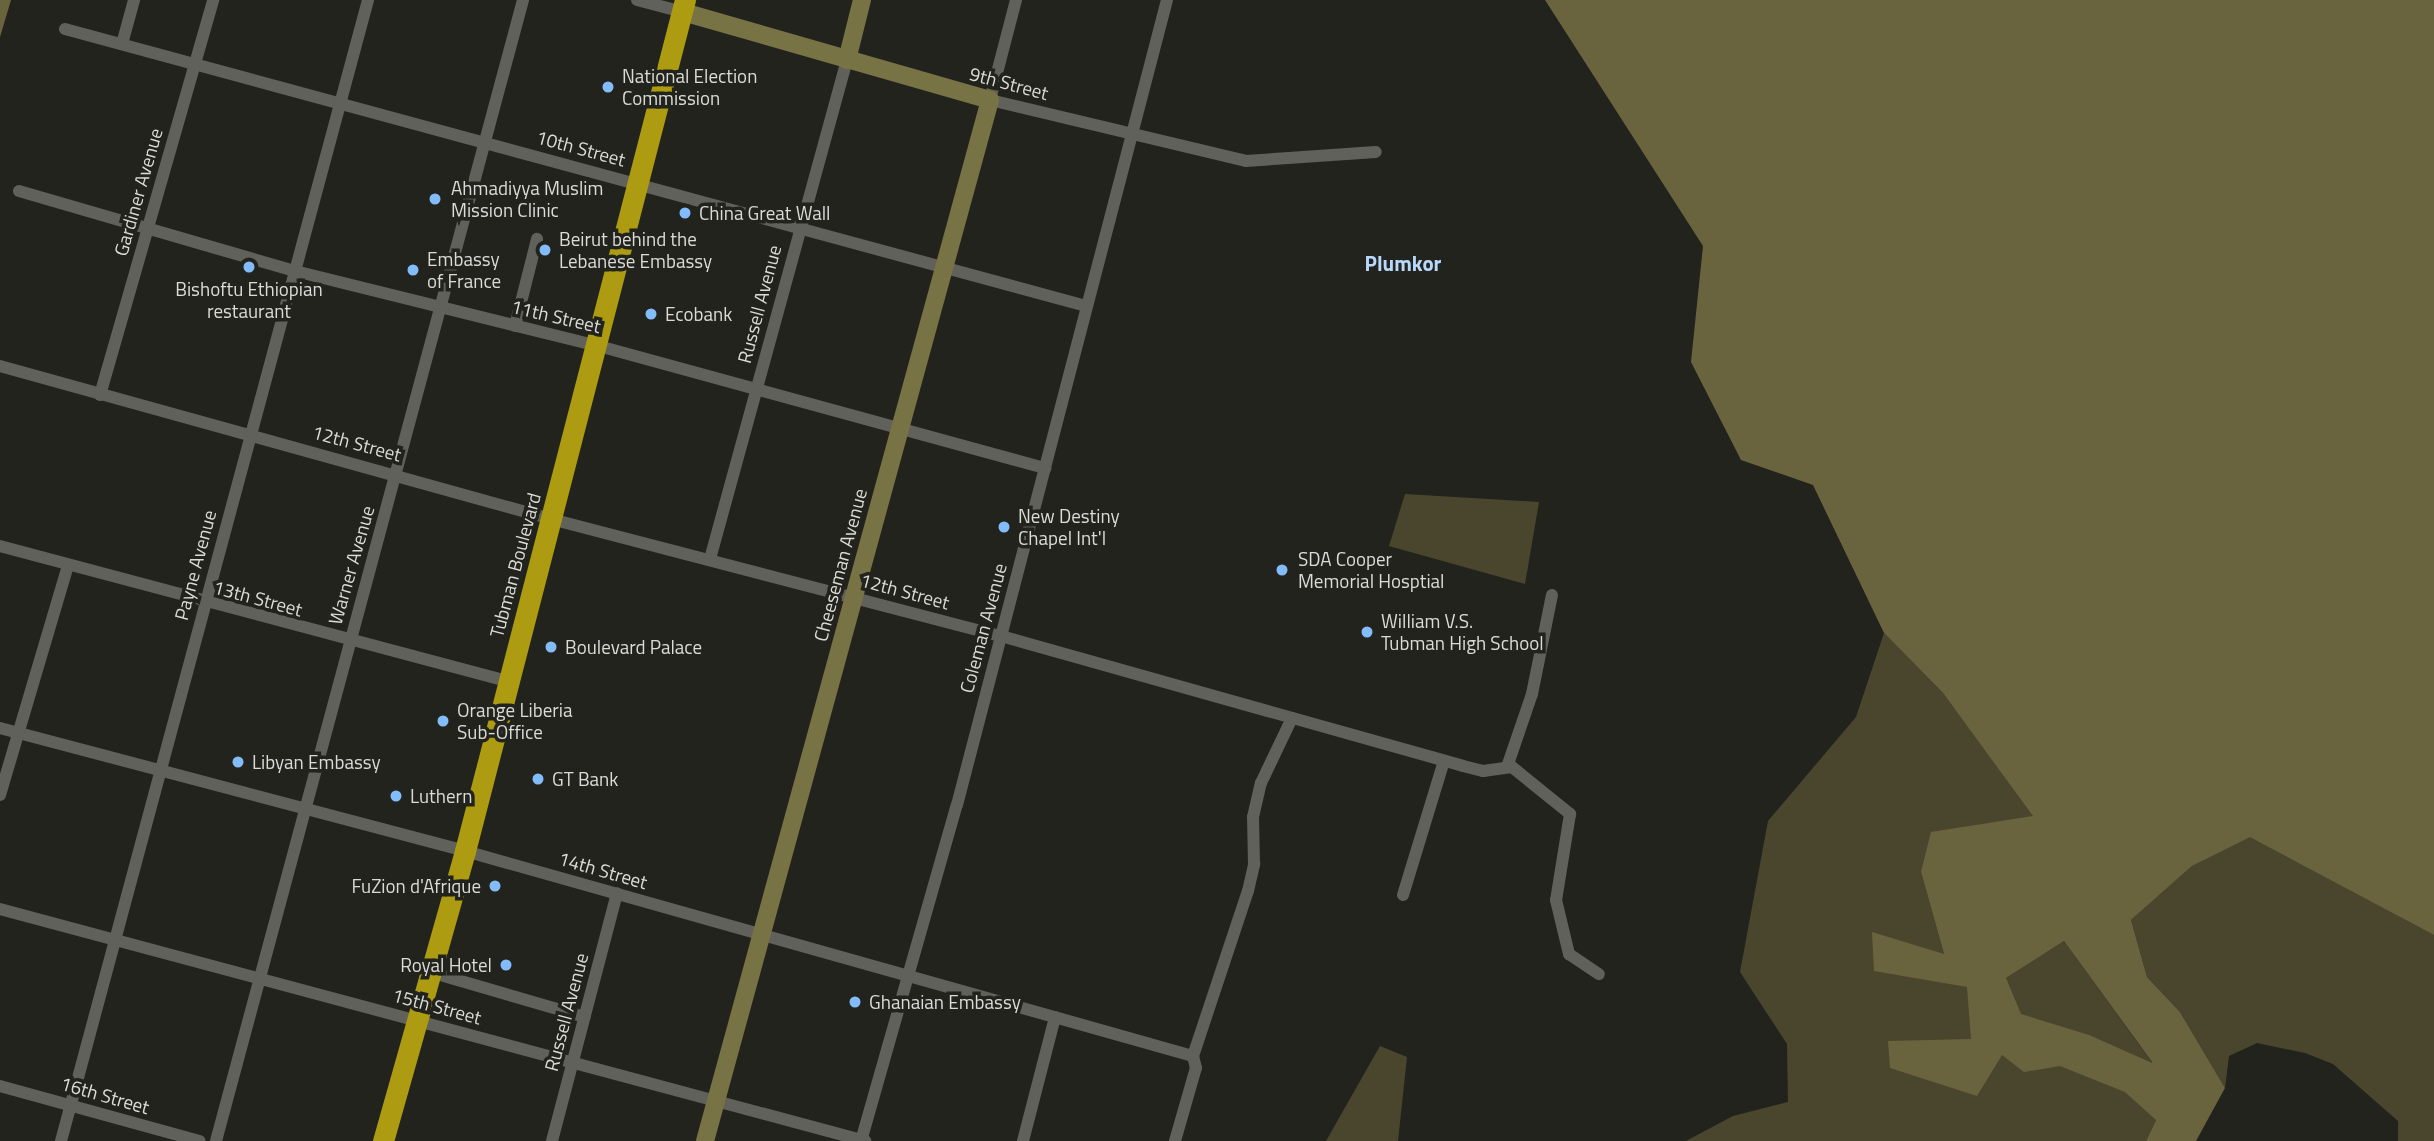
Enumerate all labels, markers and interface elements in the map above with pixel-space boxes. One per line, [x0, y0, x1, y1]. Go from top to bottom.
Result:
street label: 9th Street [967, 62, 1051, 104]
place label: National Election Commission [622, 65, 757, 109]
marker: National Election Commission [600, 79, 616, 95]
street label: 10th Street [534, 125, 628, 171]
street label: Gardiner Avenue [109, 126, 167, 258]
place label: Ahmadiyya Muslim Mission Clinic [451, 177, 603, 221]
marker: Ahmadiyya Muslim Mission Clinic [425, 189, 445, 209]
place label: China Great Wall [699, 202, 830, 224]
marker: China Great Wall [677, 205, 693, 221]
place label: Beirut behind the Lebanese Embassy [559, 228, 712, 272]
marker: Beirut behind the Lebanese Embassy [537, 242, 553, 258]
street label: Russell Avenue [732, 242, 786, 366]
place label: Embassy of France [427, 248, 501, 292]
district label: Plumkor [1365, 250, 1441, 276]
marker: Bishoftu Ethiopian restaurant [241, 259, 257, 275]
marker: Embassy of France [405, 262, 421, 278]
place label: Bishoftu Ethiopian restaurant [175, 278, 323, 322]
street label: 11th Street [509, 295, 603, 337]
place label: Ecobank [665, 303, 732, 325]
marker: Ecobank [643, 306, 659, 322]
street label: 12th Street [310, 420, 404, 466]
street label: Cheeseman Avenue [809, 486, 871, 644]
street label: Tubman Boulevard [485, 490, 545, 640]
street label: Warner Avenue [323, 503, 379, 627]
place label: New Destiny Chapel Int'l [1018, 505, 1120, 549]
street label: Payne Avenue [169, 507, 221, 623]
marker: New Destiny Chapel Int'l [996, 519, 1012, 535]
place label: SDA Cooper Memorial Hosptial [1298, 548, 1444, 592]
marker: SDA Cooper Memorial Hosptial [1272, 560, 1292, 580]
street label: Coleman Avenue [955, 561, 1011, 695]
street label: 12th Street [858, 568, 952, 614]
street label: 13th Street [211, 575, 305, 621]
place label: William V.S. Tubman High School [1381, 610, 1544, 654]
marker: William V.S. Tubman High School [1359, 624, 1375, 640]
place label: Boulevard Palace [565, 636, 702, 658]
marker: Boulevard Palace [543, 639, 559, 655]
place label: Orange Liberia Sub-Office [457, 699, 572, 743]
marker: Orange Liberia Sub-Office [435, 713, 451, 729]
place label: Libyan Embassy [252, 751, 381, 773]
marker: Libyan Embassy [230, 754, 246, 770]
place label: GT Bank [552, 768, 618, 790]
marker: GT Bank [530, 771, 546, 787]
place label: Luthern [410, 785, 472, 807]
marker: Luthern [388, 788, 404, 804]
street label: 14th Street [556, 846, 650, 894]
place label: FuZion d'Afrique [351, 875, 481, 897]
marker: FuZion d'Afrique [487, 878, 503, 894]
street label: Russell Avenue [539, 950, 593, 1074]
place label: Royal Hotel [400, 954, 492, 976]
marker: Royal Hotel [498, 957, 514, 973]
street label: 15th Street [390, 983, 484, 1029]
place label: Ghanaian Embassy [869, 991, 1021, 1013]
marker: Ghanaian Embassy [847, 994, 863, 1010]
street label: 16th Street [58, 1071, 152, 1119]

